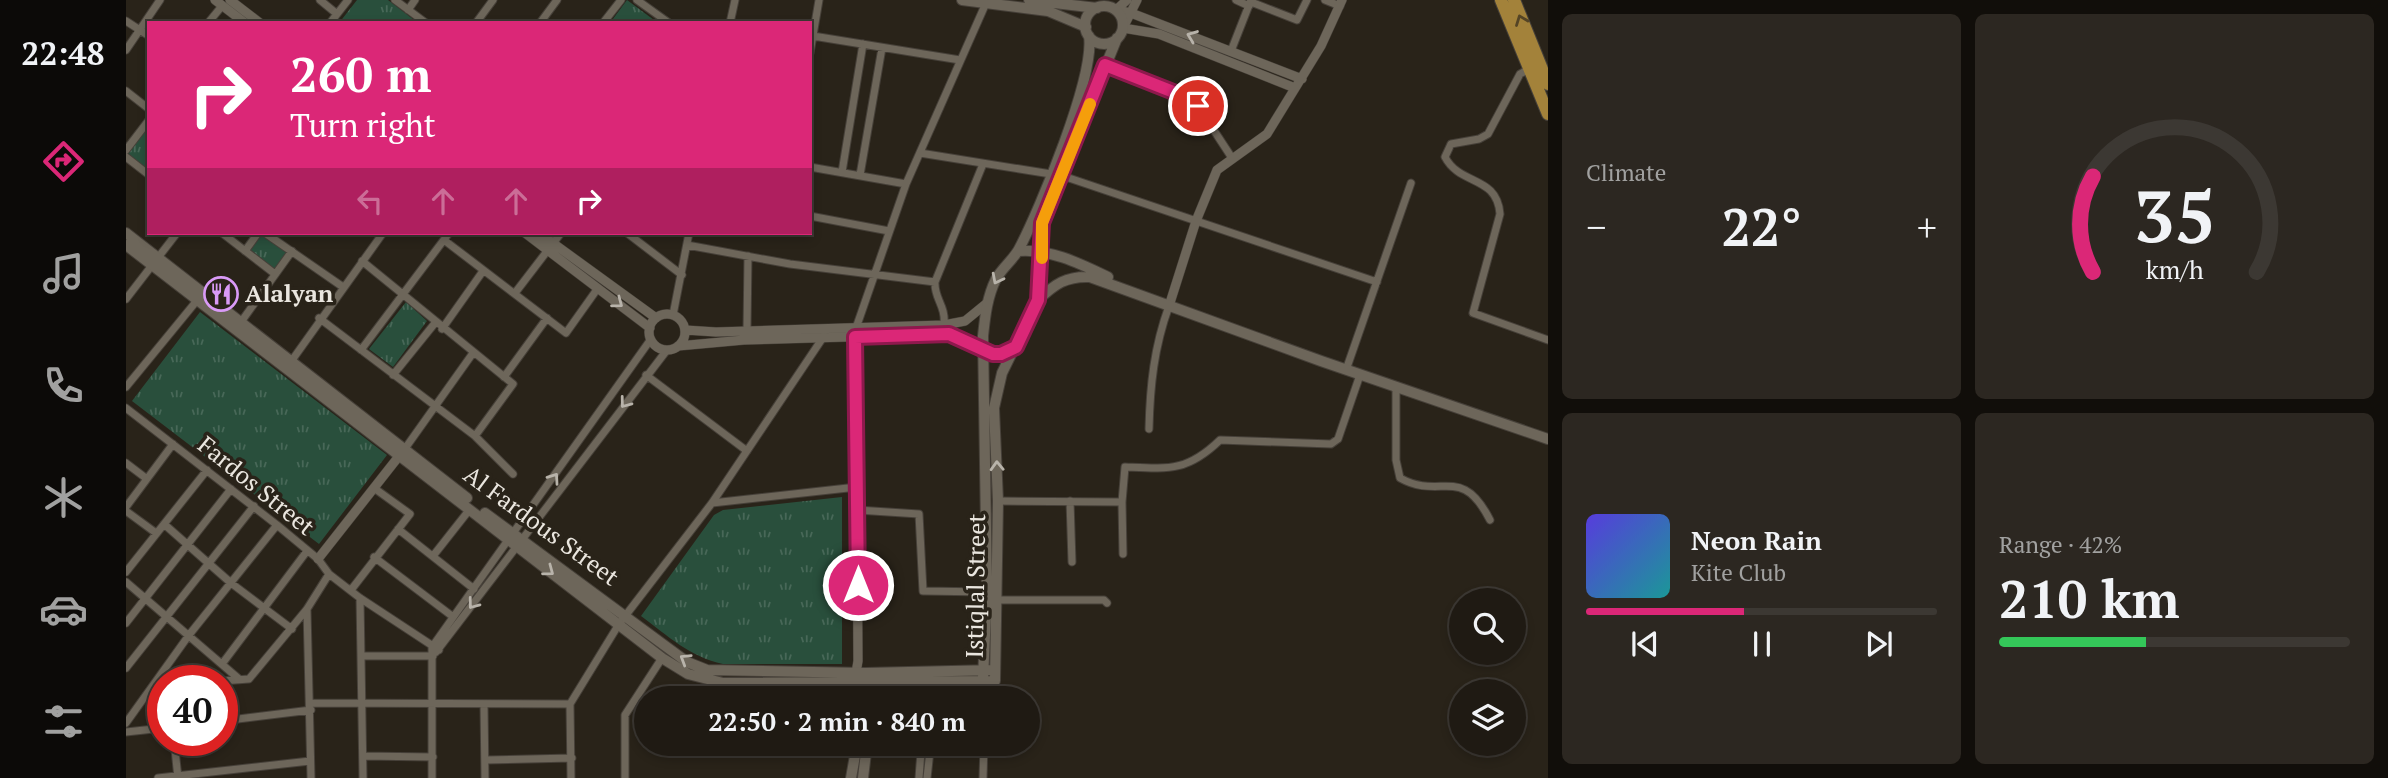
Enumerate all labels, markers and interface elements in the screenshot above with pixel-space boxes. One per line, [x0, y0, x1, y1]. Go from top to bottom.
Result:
one-way arrow [1516, 14, 1530, 26]
one-way arrow [1187, 31, 1199, 45]
text: 22:48 [21, 32, 105, 74]
text: 260 m [290, 41, 432, 106]
icon: right [175, 49, 266, 140]
pin [1168, 76, 1228, 136]
icon: arrive [1179, 87, 1217, 125]
text: Turn right [290, 104, 436, 146]
icon: directions [39, 137, 88, 186]
text: Climate [1586, 157, 1666, 188]
text: 35 [2133, 167, 2216, 264]
icon: left [351, 182, 389, 220]
icon: ahead [424, 182, 462, 220]
icon: ahead [497, 182, 535, 220]
icon: right [570, 182, 608, 220]
text: 22° [1721, 192, 1802, 261]
text: − [1586, 202, 1606, 252]
text: + [1917, 202, 1937, 252]
icon: music [39, 249, 88, 298]
text: km/h [2146, 253, 2204, 286]
one-way arrow [992, 272, 1006, 285]
restaurant icon: Alalyan [202, 275, 240, 313]
place label: Alalyan [245, 277, 334, 309]
one-way arrow [610, 295, 623, 308]
icon: phone [39, 361, 88, 410]
one-way arrow [620, 395, 633, 408]
street label: Fardos Street [192, 428, 322, 542]
street label: Al Fardous Street [458, 458, 626, 592]
one-way arrow [989, 460, 1004, 471]
icon: climate [39, 473, 88, 522]
one-way arrow [546, 473, 558, 486]
street label: Istiqlal Street [958, 513, 992, 659]
text: Neon Rain [1691, 523, 1822, 557]
text: Range · 42% [1999, 529, 2122, 560]
position arrow [821, 548, 895, 622]
text: Kite Club [1691, 557, 1786, 588]
one-way arrow [541, 562, 554, 575]
text: 210 km [1999, 564, 2180, 633]
icon: car [39, 585, 88, 634]
map controls [1449, 588, 1526, 756]
button: search [1449, 588, 1526, 665]
one-way arrow [468, 597, 481, 609]
icon: previous [1626, 625, 1664, 663]
icon: pause [1743, 625, 1781, 663]
icon: next [1860, 625, 1898, 663]
one-way arrow [679, 654, 692, 667]
speed limit sign: 40 [147, 665, 238, 756]
button: layers [1449, 679, 1526, 756]
icon: filters [39, 697, 88, 746]
text: 22:50 · 2 min · 840 m [708, 704, 966, 738]

